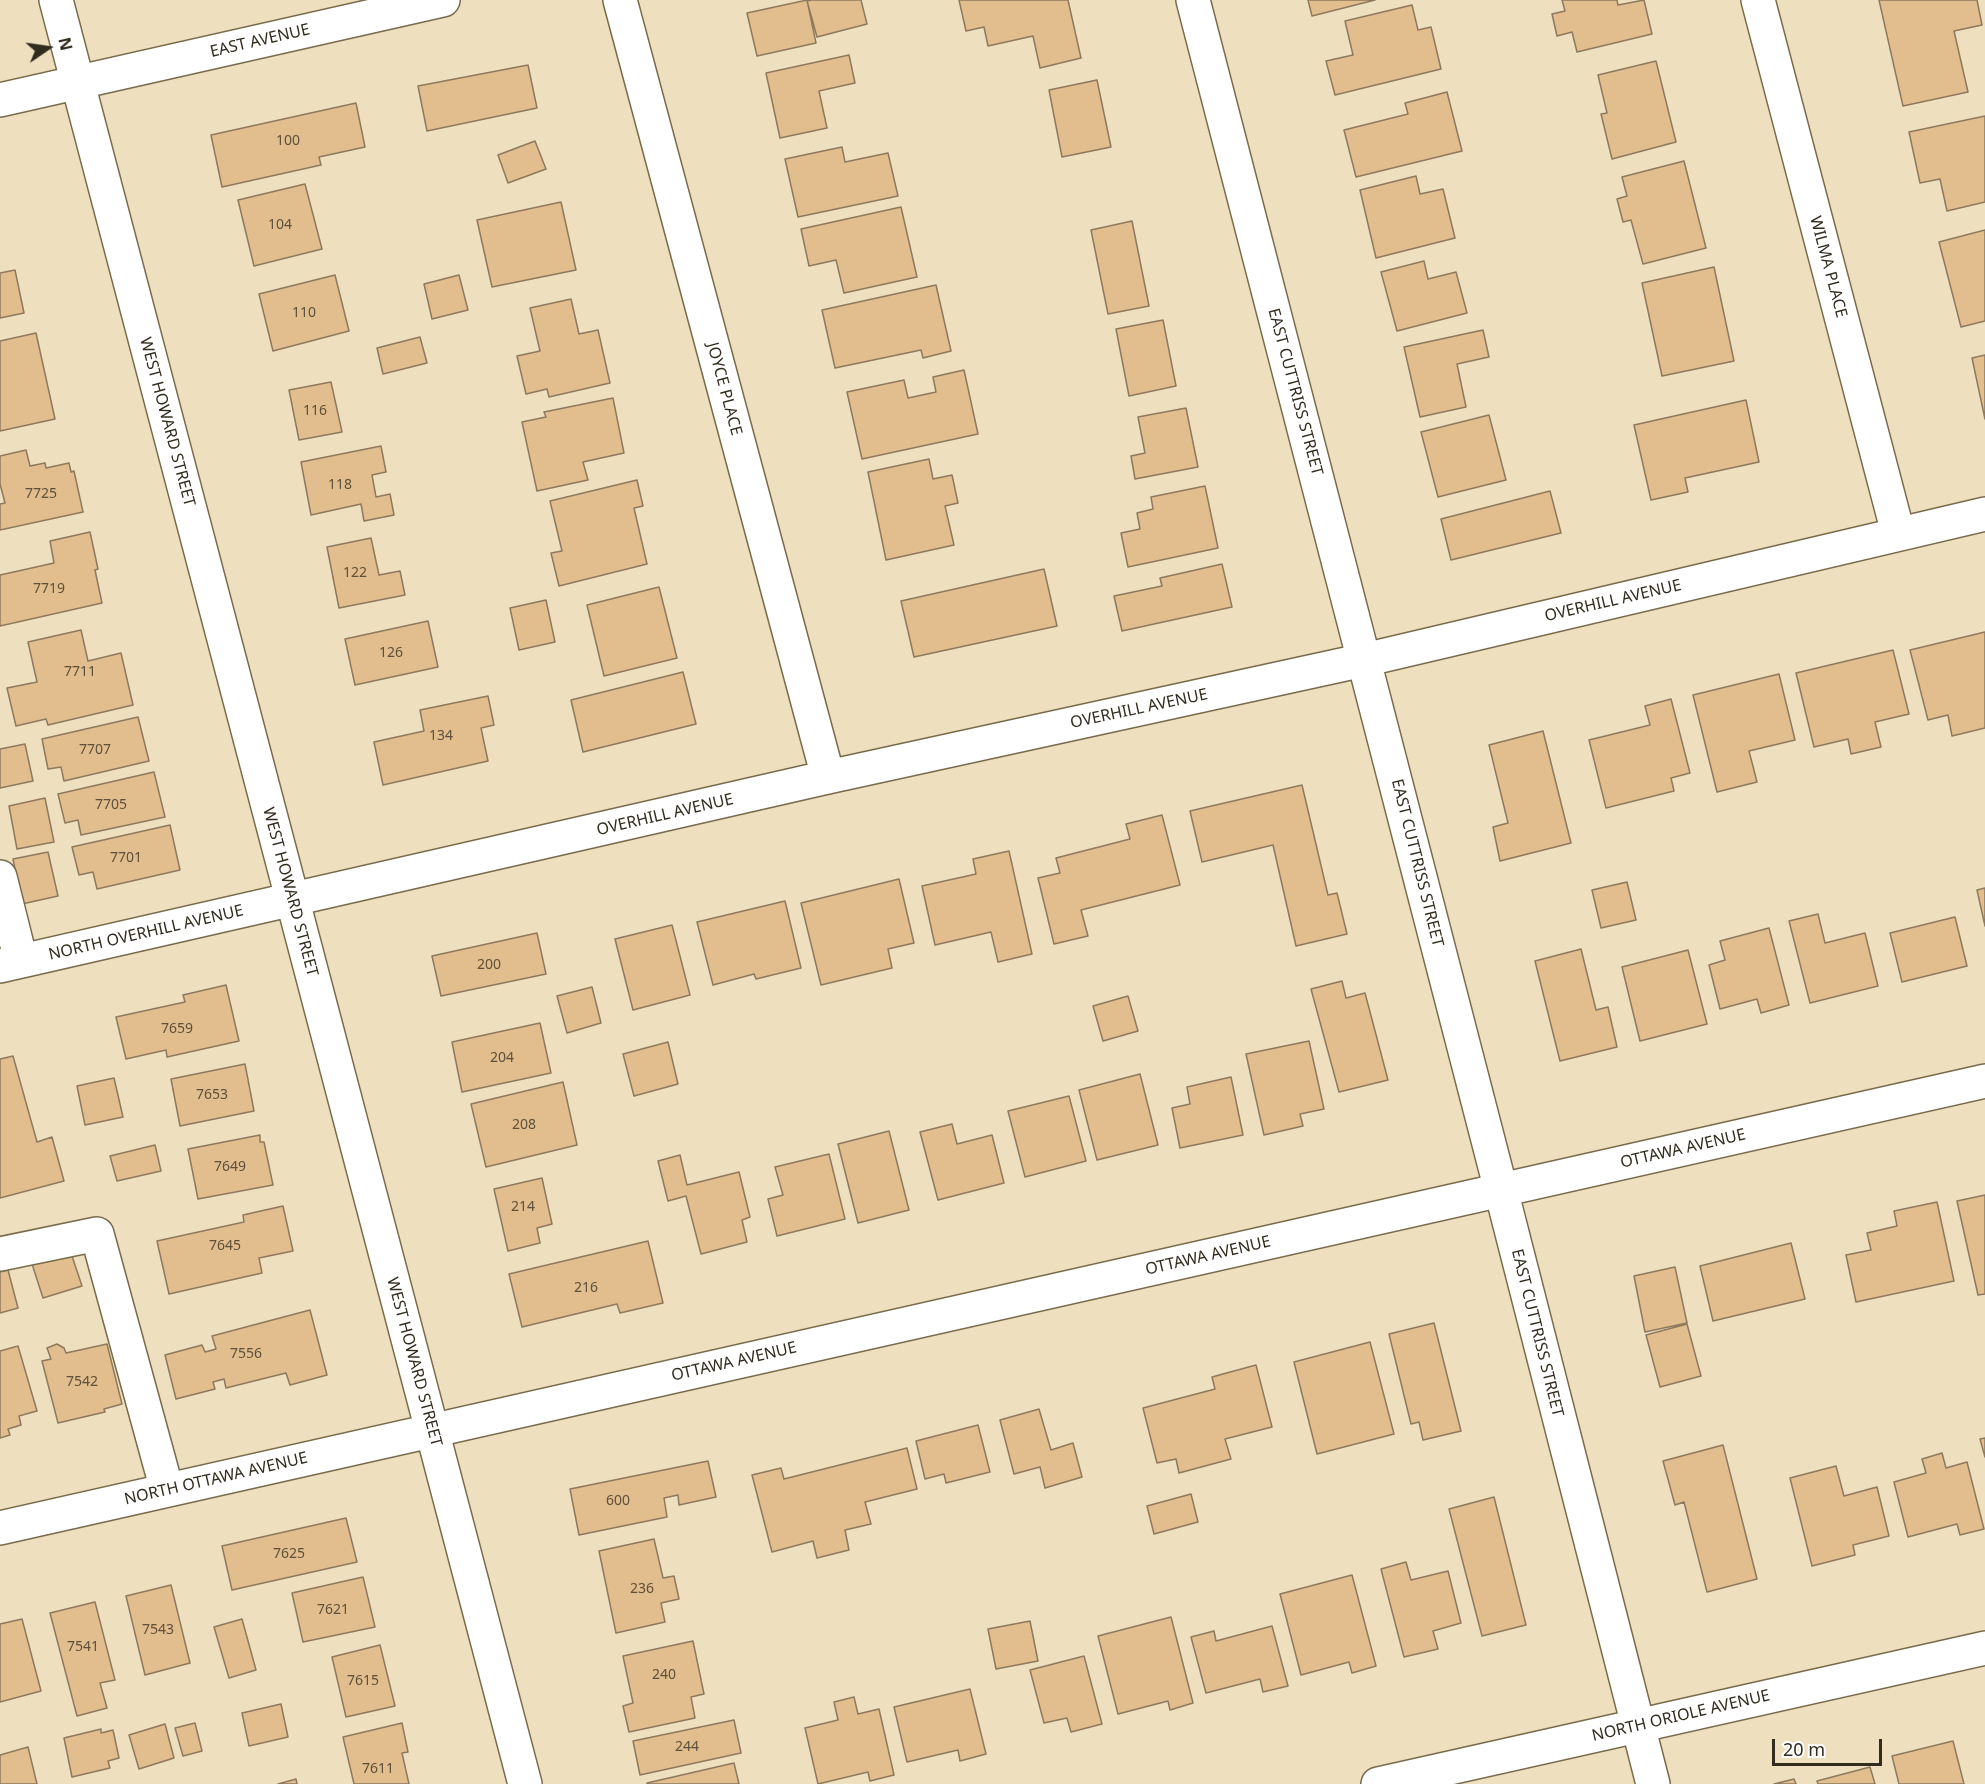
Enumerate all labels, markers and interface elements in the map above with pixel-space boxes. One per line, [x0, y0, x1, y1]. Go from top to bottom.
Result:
north arrow [18, 18, 78, 78]
street label: EAST AVENUE [208, 20, 312, 62]
text: N [53, 35, 78, 53]
house number: 100 [276, 133, 300, 149]
street label: WILMA PLACE [1805, 214, 1851, 320]
house number: 104 [268, 217, 292, 233]
house number: 110 [292, 305, 316, 321]
street label: EAST CUTTRISS STREET [1263, 306, 1327, 478]
street label: WEST HOWARD STREET [135, 335, 199, 509]
street label: JOYCE PLACE [702, 340, 746, 438]
house number: 116 [303, 403, 327, 419]
house number: 118 [328, 477, 352, 493]
house number: 7725 [25, 486, 57, 502]
house number: 122 [343, 565, 367, 581]
street label: OVERHILL AVENUE [1543, 576, 1683, 626]
house number: 7719 [33, 581, 65, 597]
house number: 126 [379, 645, 403, 661]
house number: 7711 [64, 664, 96, 680]
street label: OVERHILL AVENUE [1069, 685, 1209, 733]
house number: 134 [429, 728, 453, 744]
house number: 7707 [79, 742, 111, 758]
street label: EAST CUTTRISS STREET [1387, 777, 1447, 949]
street label: OVERHILL AVENUE [595, 790, 735, 840]
house number: 7705 [95, 797, 127, 813]
street label: WEST HOWARD STREET [258, 805, 322, 979]
house number: 7701 [110, 850, 142, 866]
street label: NORTH OVERHILL AVENUE [47, 901, 245, 965]
house number: 200 [477, 957, 501, 973]
house number: 7659 [161, 1021, 193, 1037]
house number: 204 [490, 1050, 514, 1066]
house number: 7653 [196, 1087, 228, 1103]
house number: 208 [512, 1117, 536, 1133]
street label: OTTAWA AVENUE [1618, 1125, 1748, 1173]
house number: 7649 [214, 1159, 246, 1175]
house number: 214 [511, 1199, 535, 1215]
street label: OTTAWA AVENUE [1143, 1232, 1273, 1280]
house number: 7645 [209, 1238, 241, 1254]
street label: EAST CUTTRISS STREET [1507, 1247, 1567, 1419]
street label: WEST HOWARD STREET [382, 1275, 446, 1449]
house number: 216 [574, 1280, 598, 1296]
street label: OTTAWA AVENUE [669, 1338, 799, 1386]
house number: 7556 [230, 1346, 262, 1362]
house number: 7542 [66, 1374, 98, 1390]
street label: NORTH OTTAWA AVENUE [122, 1449, 310, 1509]
house number: 600 [606, 1493, 630, 1509]
house number: 7625 [273, 1546, 305, 1562]
house number: 236 [630, 1581, 654, 1597]
house number: 7621 [317, 1602, 349, 1618]
house number: 7543 [142, 1622, 174, 1638]
house number: 7541 [67, 1639, 99, 1655]
house number: 240 [652, 1667, 676, 1683]
house number: 7615 [347, 1673, 379, 1689]
street label: NORTH ORIOLE AVENUE [1590, 1686, 1772, 1746]
scale bar [1775, 1727, 1884, 1765]
text: 20 m [1783, 1737, 1825, 1761]
house number: 244 [675, 1739, 699, 1755]
house number: 7611 [362, 1761, 394, 1777]

